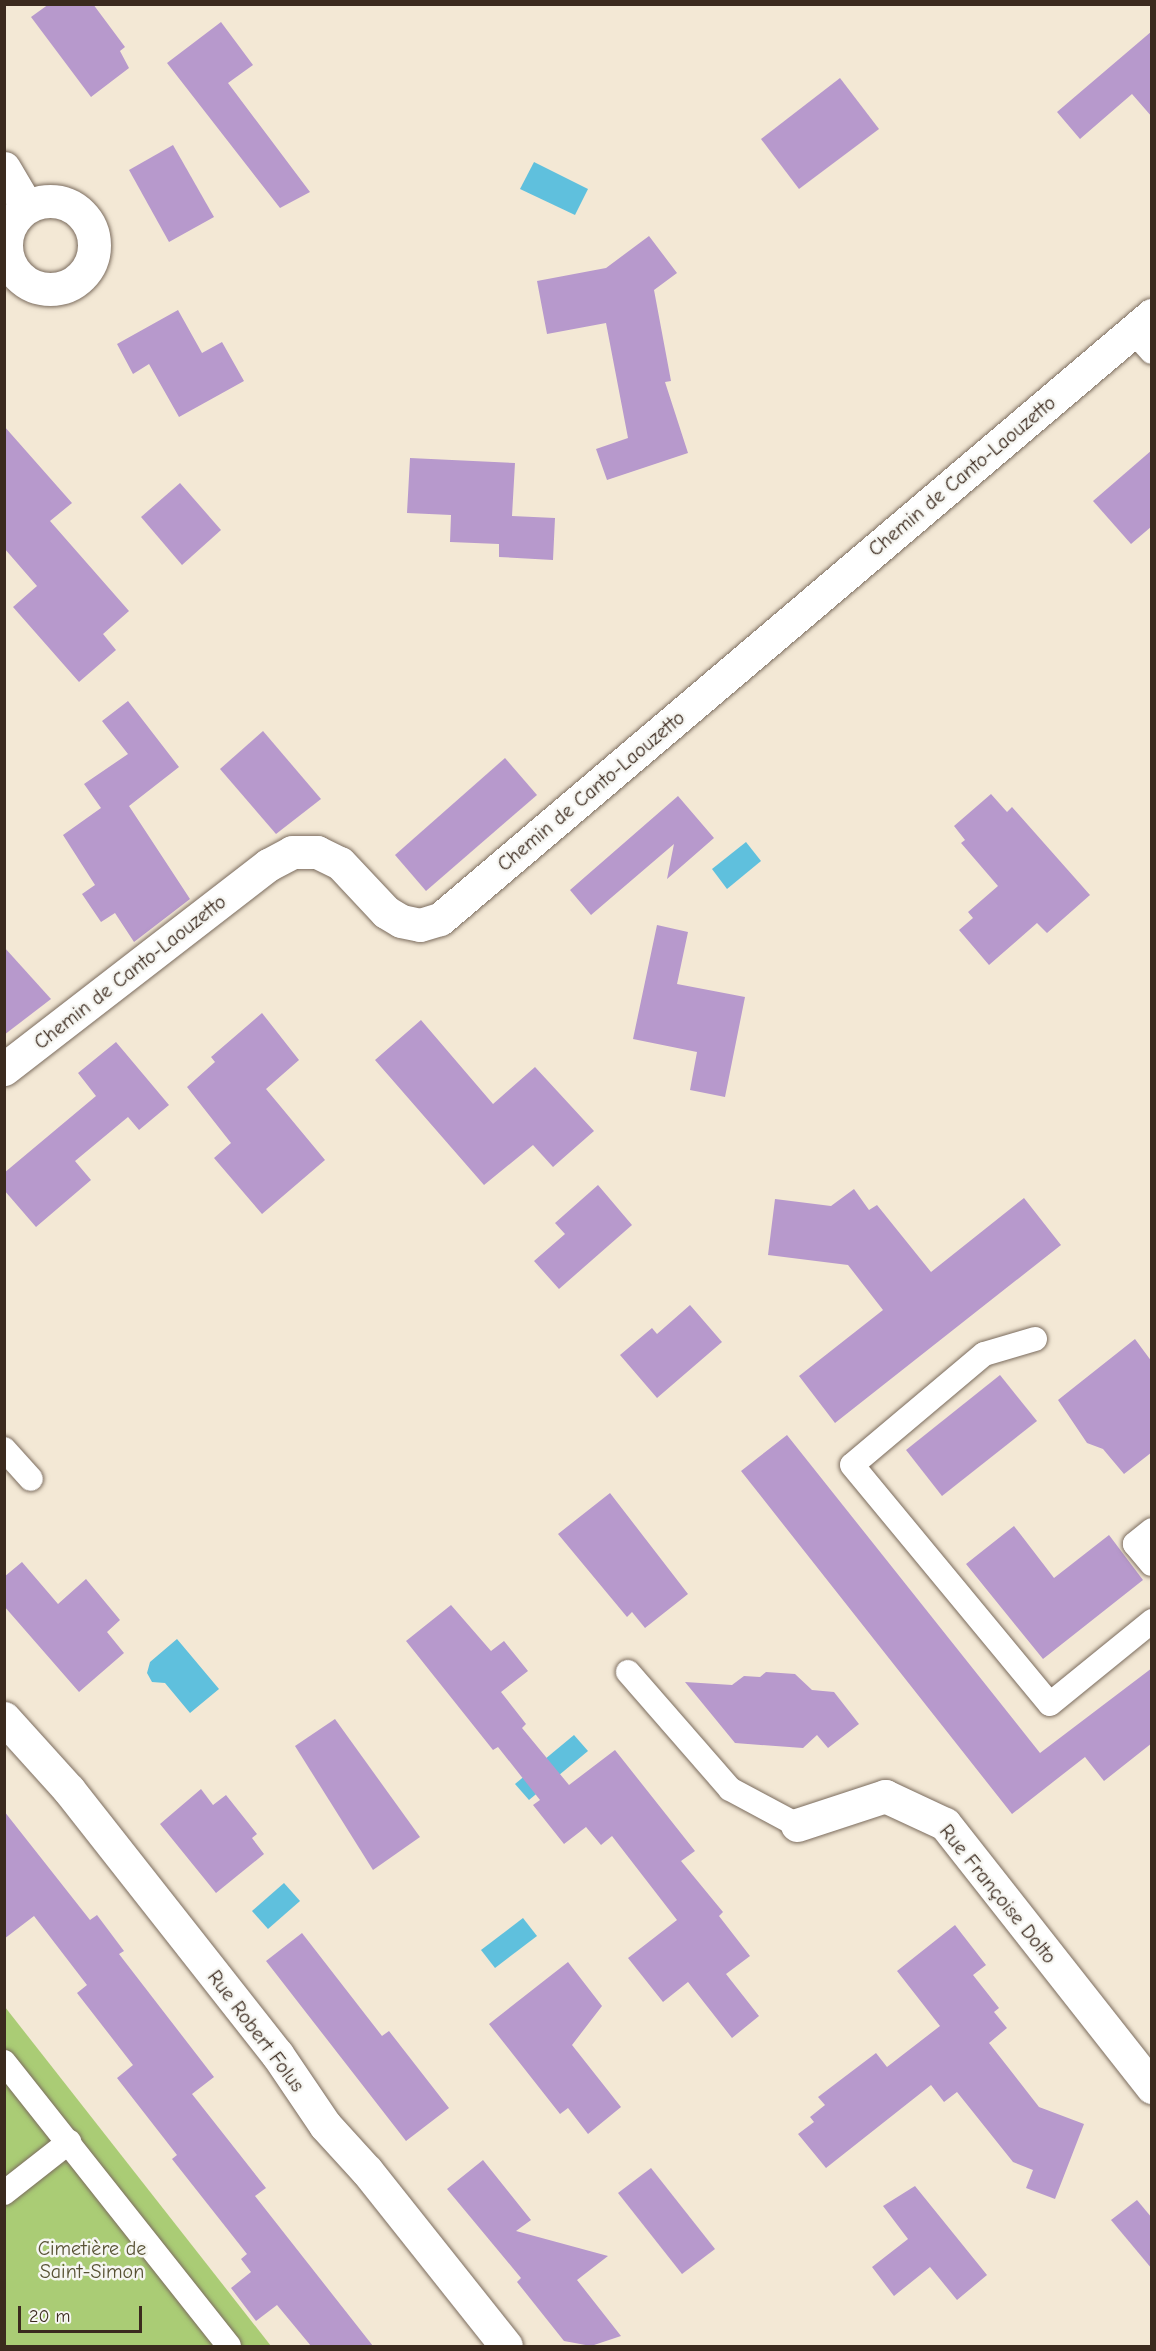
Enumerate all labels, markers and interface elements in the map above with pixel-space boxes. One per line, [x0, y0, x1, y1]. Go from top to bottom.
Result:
street label: Chemin de Canto-Laouzetto [864, 391, 1060, 561]
street label: Chemin de Canto-Laouzetto [493, 706, 689, 876]
street label: Chemin de Canto-Laouzetto [29, 890, 231, 1054]
street label: Rue Françoise Dolto [934, 1819, 1062, 1969]
street label: Rue Robert Folus [202, 1965, 310, 2097]
park label: Cimetière de Saint-Simon [38, 2236, 146, 2283]
scale bar [21, 2294, 146, 2332]
text: 20 m [29, 2306, 70, 2327]

